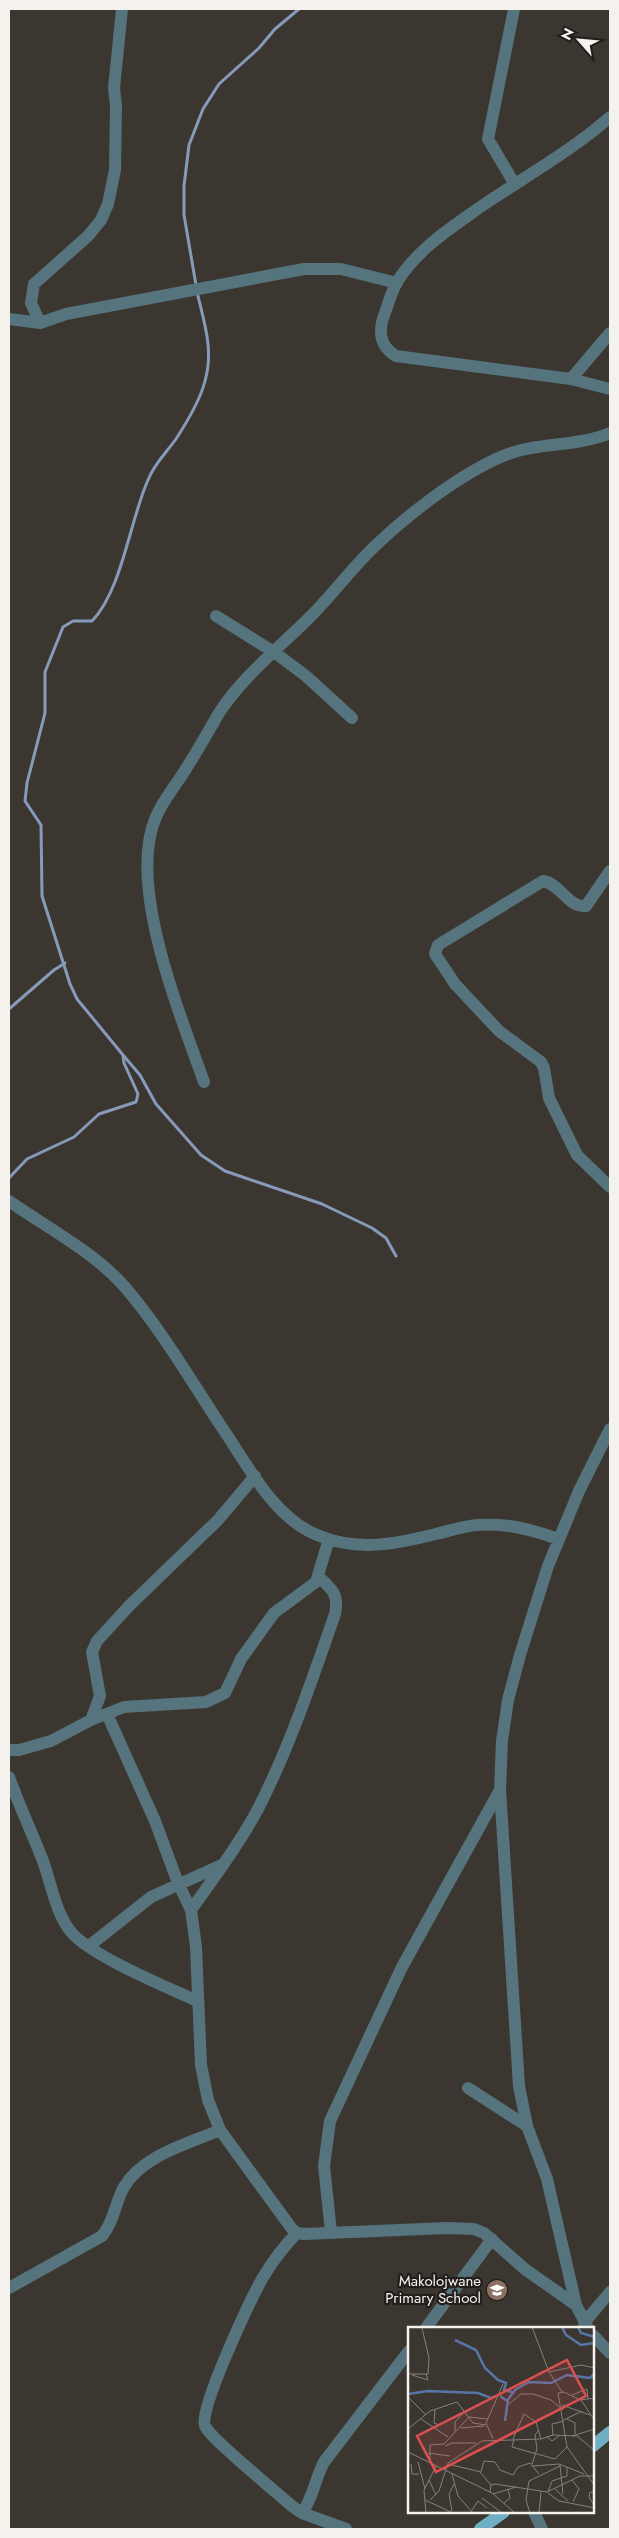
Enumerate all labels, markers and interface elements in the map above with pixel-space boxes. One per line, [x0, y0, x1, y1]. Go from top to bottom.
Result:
north arrow [554, 15, 604, 65]
text: N [556, 25, 579, 44]
place label: Makolojwane Primary School [385, 2270, 481, 2309]
school or university icon: Makolojwane Primary School [485, 2278, 509, 2302]
inset map [408, 2327, 594, 2513]

